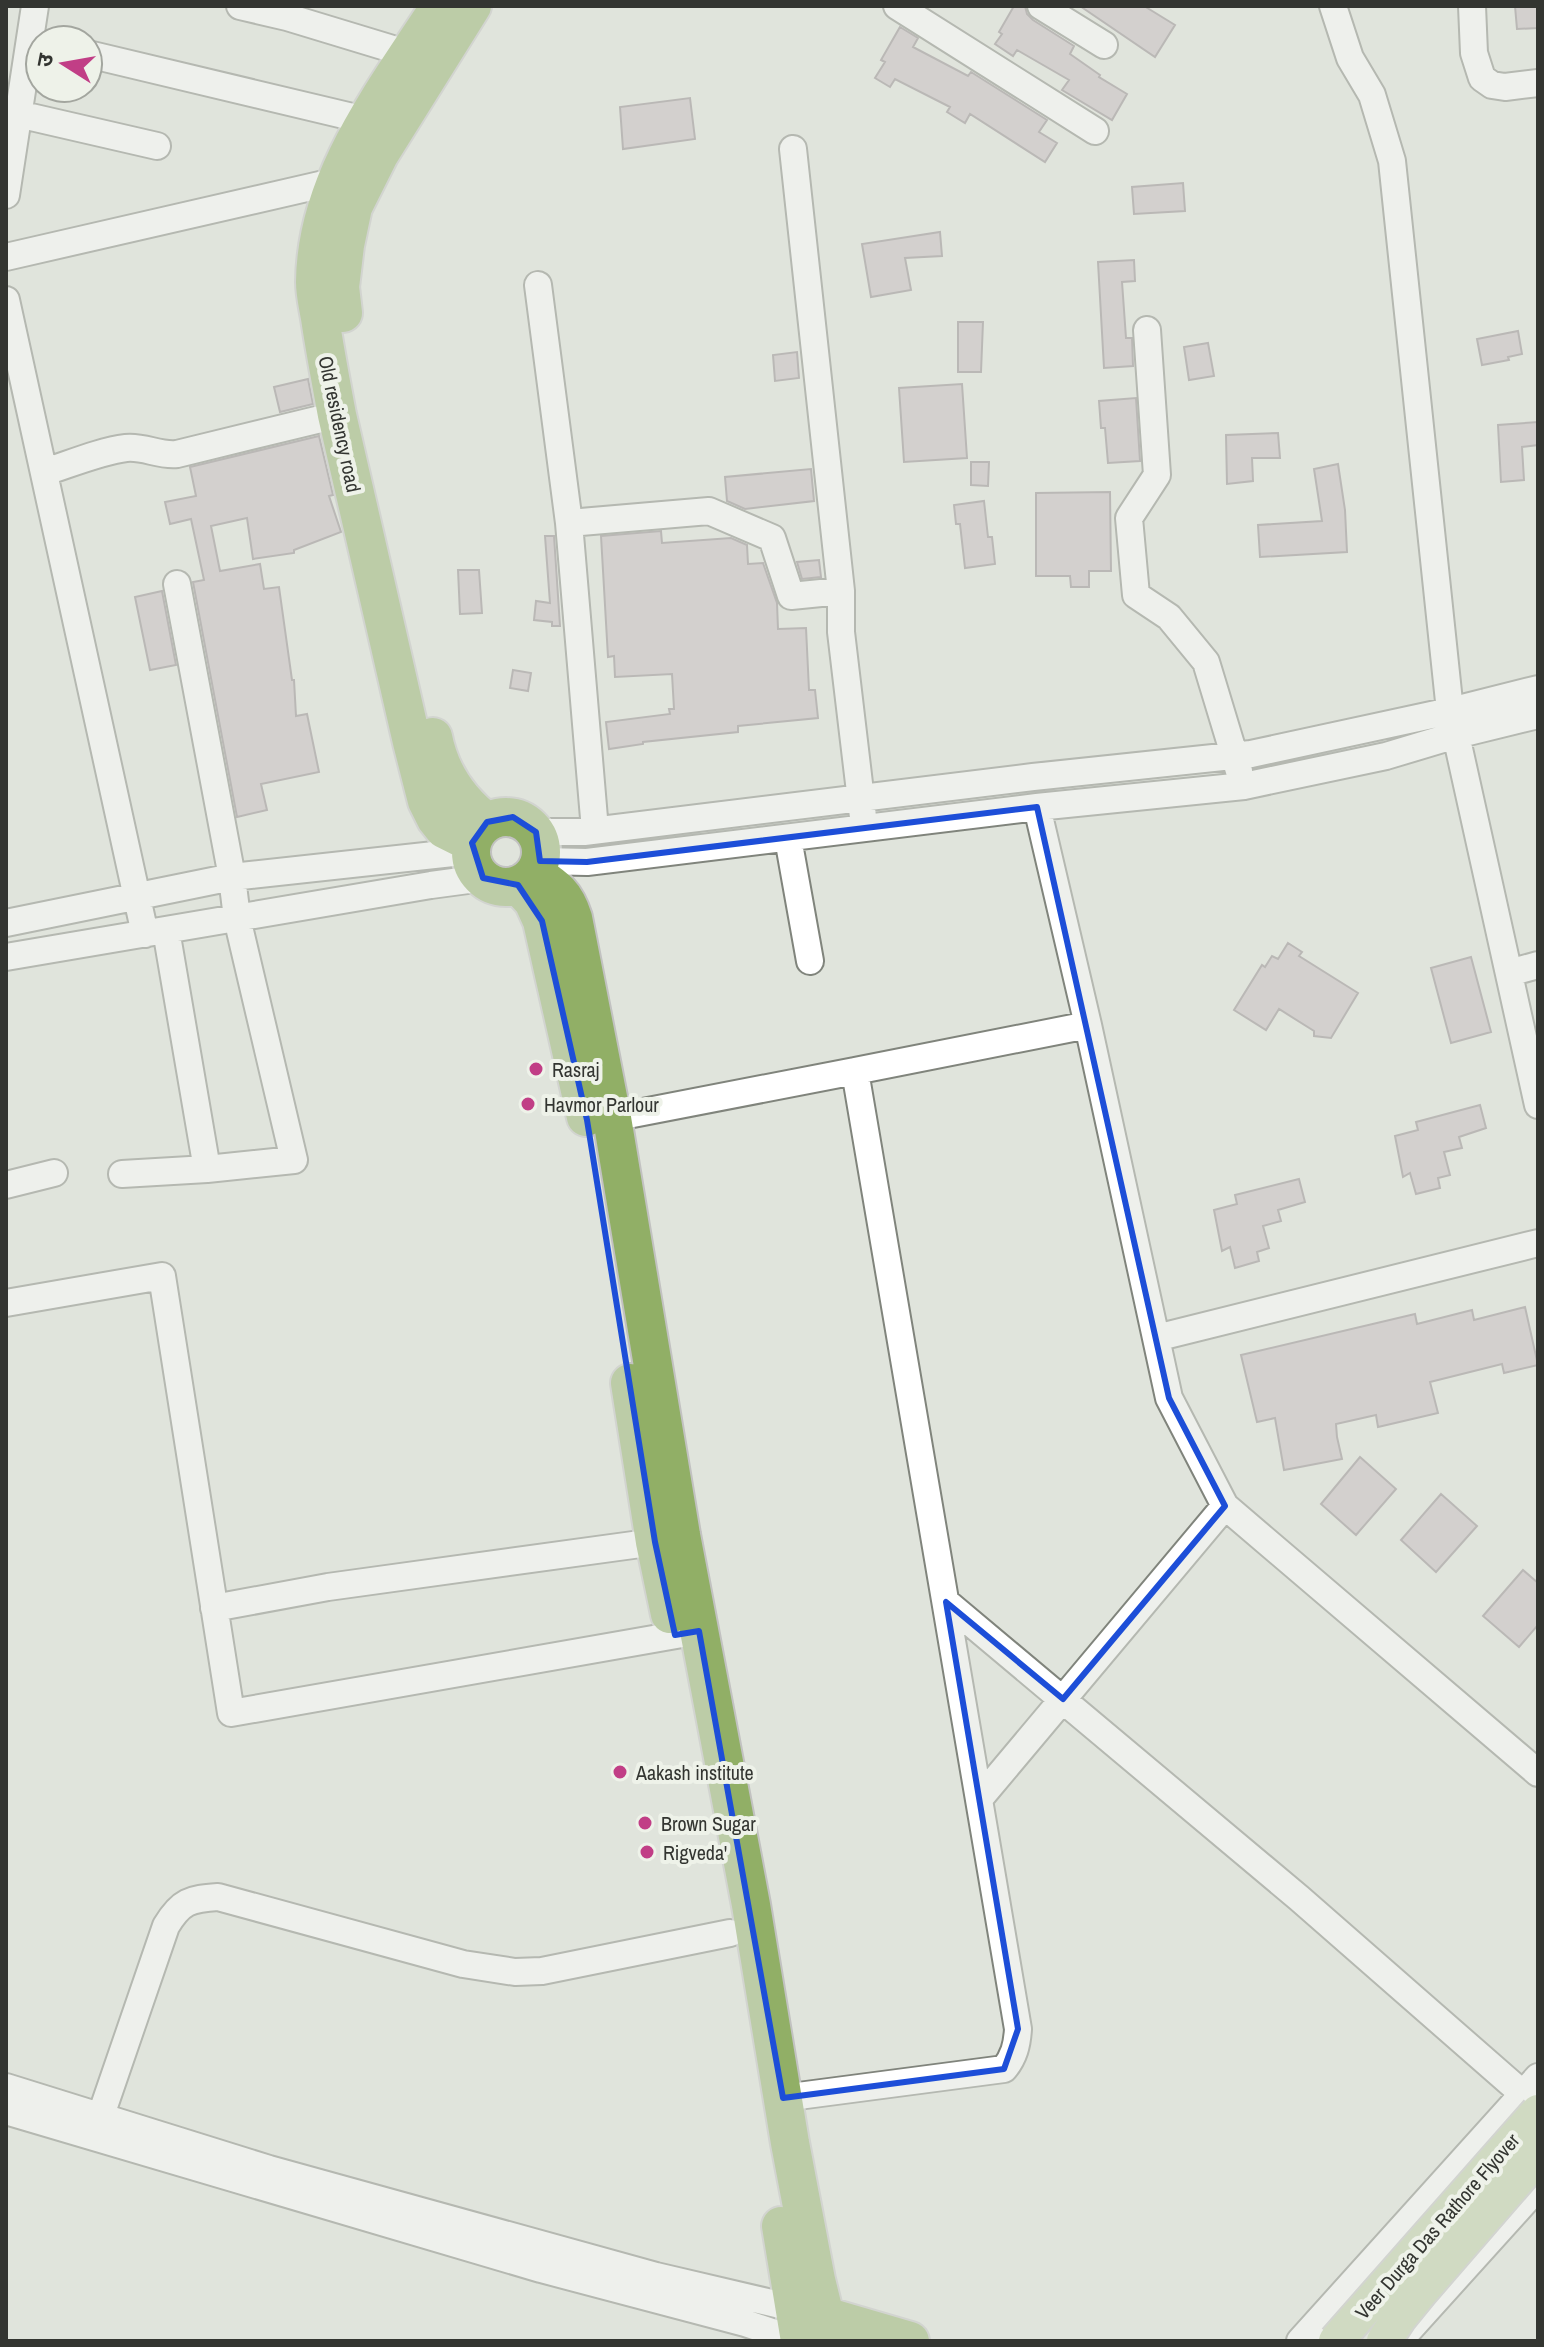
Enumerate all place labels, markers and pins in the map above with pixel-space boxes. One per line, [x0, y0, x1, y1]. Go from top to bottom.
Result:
place label: Rasraj [552, 1056, 599, 1083]
marker: Rasraj [527, 1060, 545, 1078]
place label: Havmor Parlour [544, 1091, 659, 1118]
marker: Havmor Parlour [519, 1095, 537, 1113]
place label: Aakash institute [635, 1759, 754, 1786]
marker: Aakash institute [611, 1763, 629, 1781]
place label: Brown Sugar [661, 1810, 756, 1837]
marker: Brown Sugar [636, 1814, 654, 1832]
place label: Rigveda' [663, 1839, 727, 1866]
marker: Rigveda' [638, 1843, 656, 1861]

